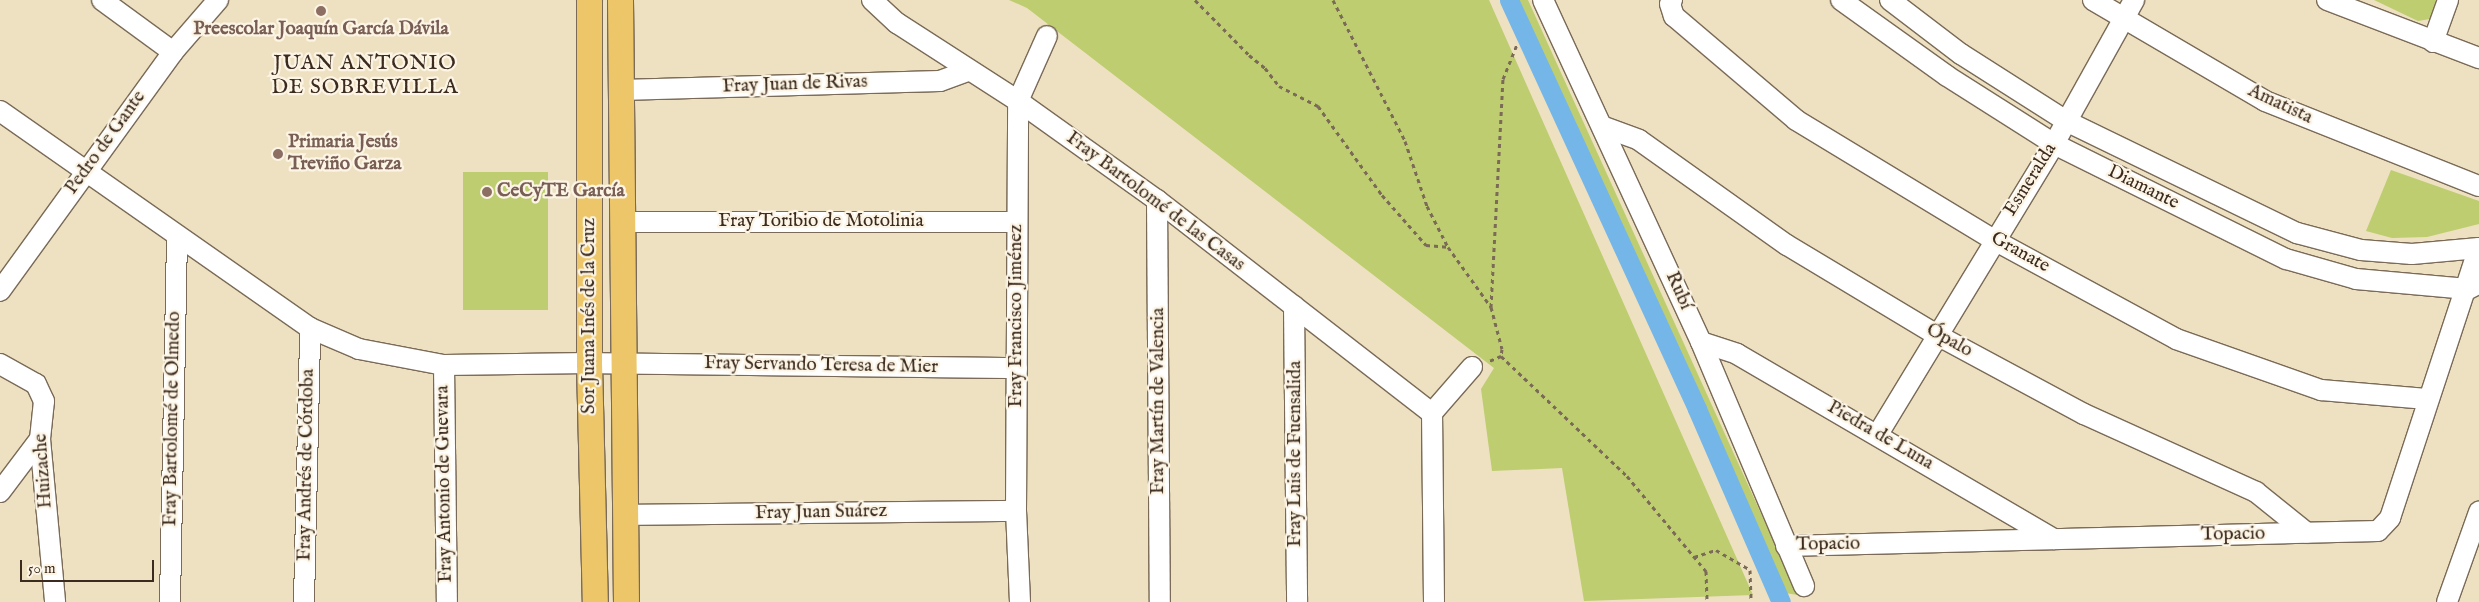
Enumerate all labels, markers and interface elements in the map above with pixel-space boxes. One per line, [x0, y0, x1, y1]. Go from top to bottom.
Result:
marker: Preescolar Joaquín García Dávila [315, 5, 327, 17]
place label: Preescolar Joaquín García Dávila [193, 19, 449, 41]
district label: JUAN ANTONIO DE SOBREVILLA [270, 51, 460, 101]
street label: Fray Juan de Rivas [722, 71, 868, 99]
street label: Amatista [2244, 80, 2316, 130]
street label: Pedro de Gante [61, 87, 151, 199]
street label: Fray Bartolomé de las Casas [1061, 127, 1249, 277]
place label: Primaria Jesús Treviño Garza [288, 132, 401, 176]
street label: Esmeralda [2000, 139, 2062, 221]
marker: Primaria Jesús Treviño Garza [272, 148, 284, 160]
street label: Diamante [2104, 161, 2182, 215]
place label: CeCyTE García [497, 181, 625, 203]
marker: CeCyTE García [481, 186, 493, 198]
street label: Fray Toribio de Motolinia [718, 211, 924, 233]
street label: Sor Juana Inés de la Cruz [579, 218, 601, 414]
street label: Fray Francisco Jiménez [1006, 224, 1028, 408]
street label: Granate [1987, 228, 2053, 278]
street label: Rubí [1660, 268, 1696, 314]
street label: Fray Martín de Valencia [1148, 307, 1170, 495]
street label: Fray Bartolomé de Olmedo [160, 311, 186, 527]
street label: Ópalo [1922, 319, 1976, 363]
street label: Fray Servando Teresa de Mier [704, 353, 938, 379]
street label: Fray Luis de Fuensalida [1285, 361, 1307, 547]
street label: Fray Andrés de Córdoba [294, 369, 320, 561]
street label: Fray Antonio de Guevara [432, 385, 458, 583]
street label: Piedra de Luna [1823, 396, 1937, 476]
street label: Huizache [30, 433, 58, 509]
street label: Fray Juan Suárez [755, 500, 887, 526]
street label: Topacio [2201, 523, 2265, 547]
street label: Topacio [1796, 533, 1860, 557]
scale bar [22, 550, 156, 582]
text: 50 m [28, 559, 56, 578]

